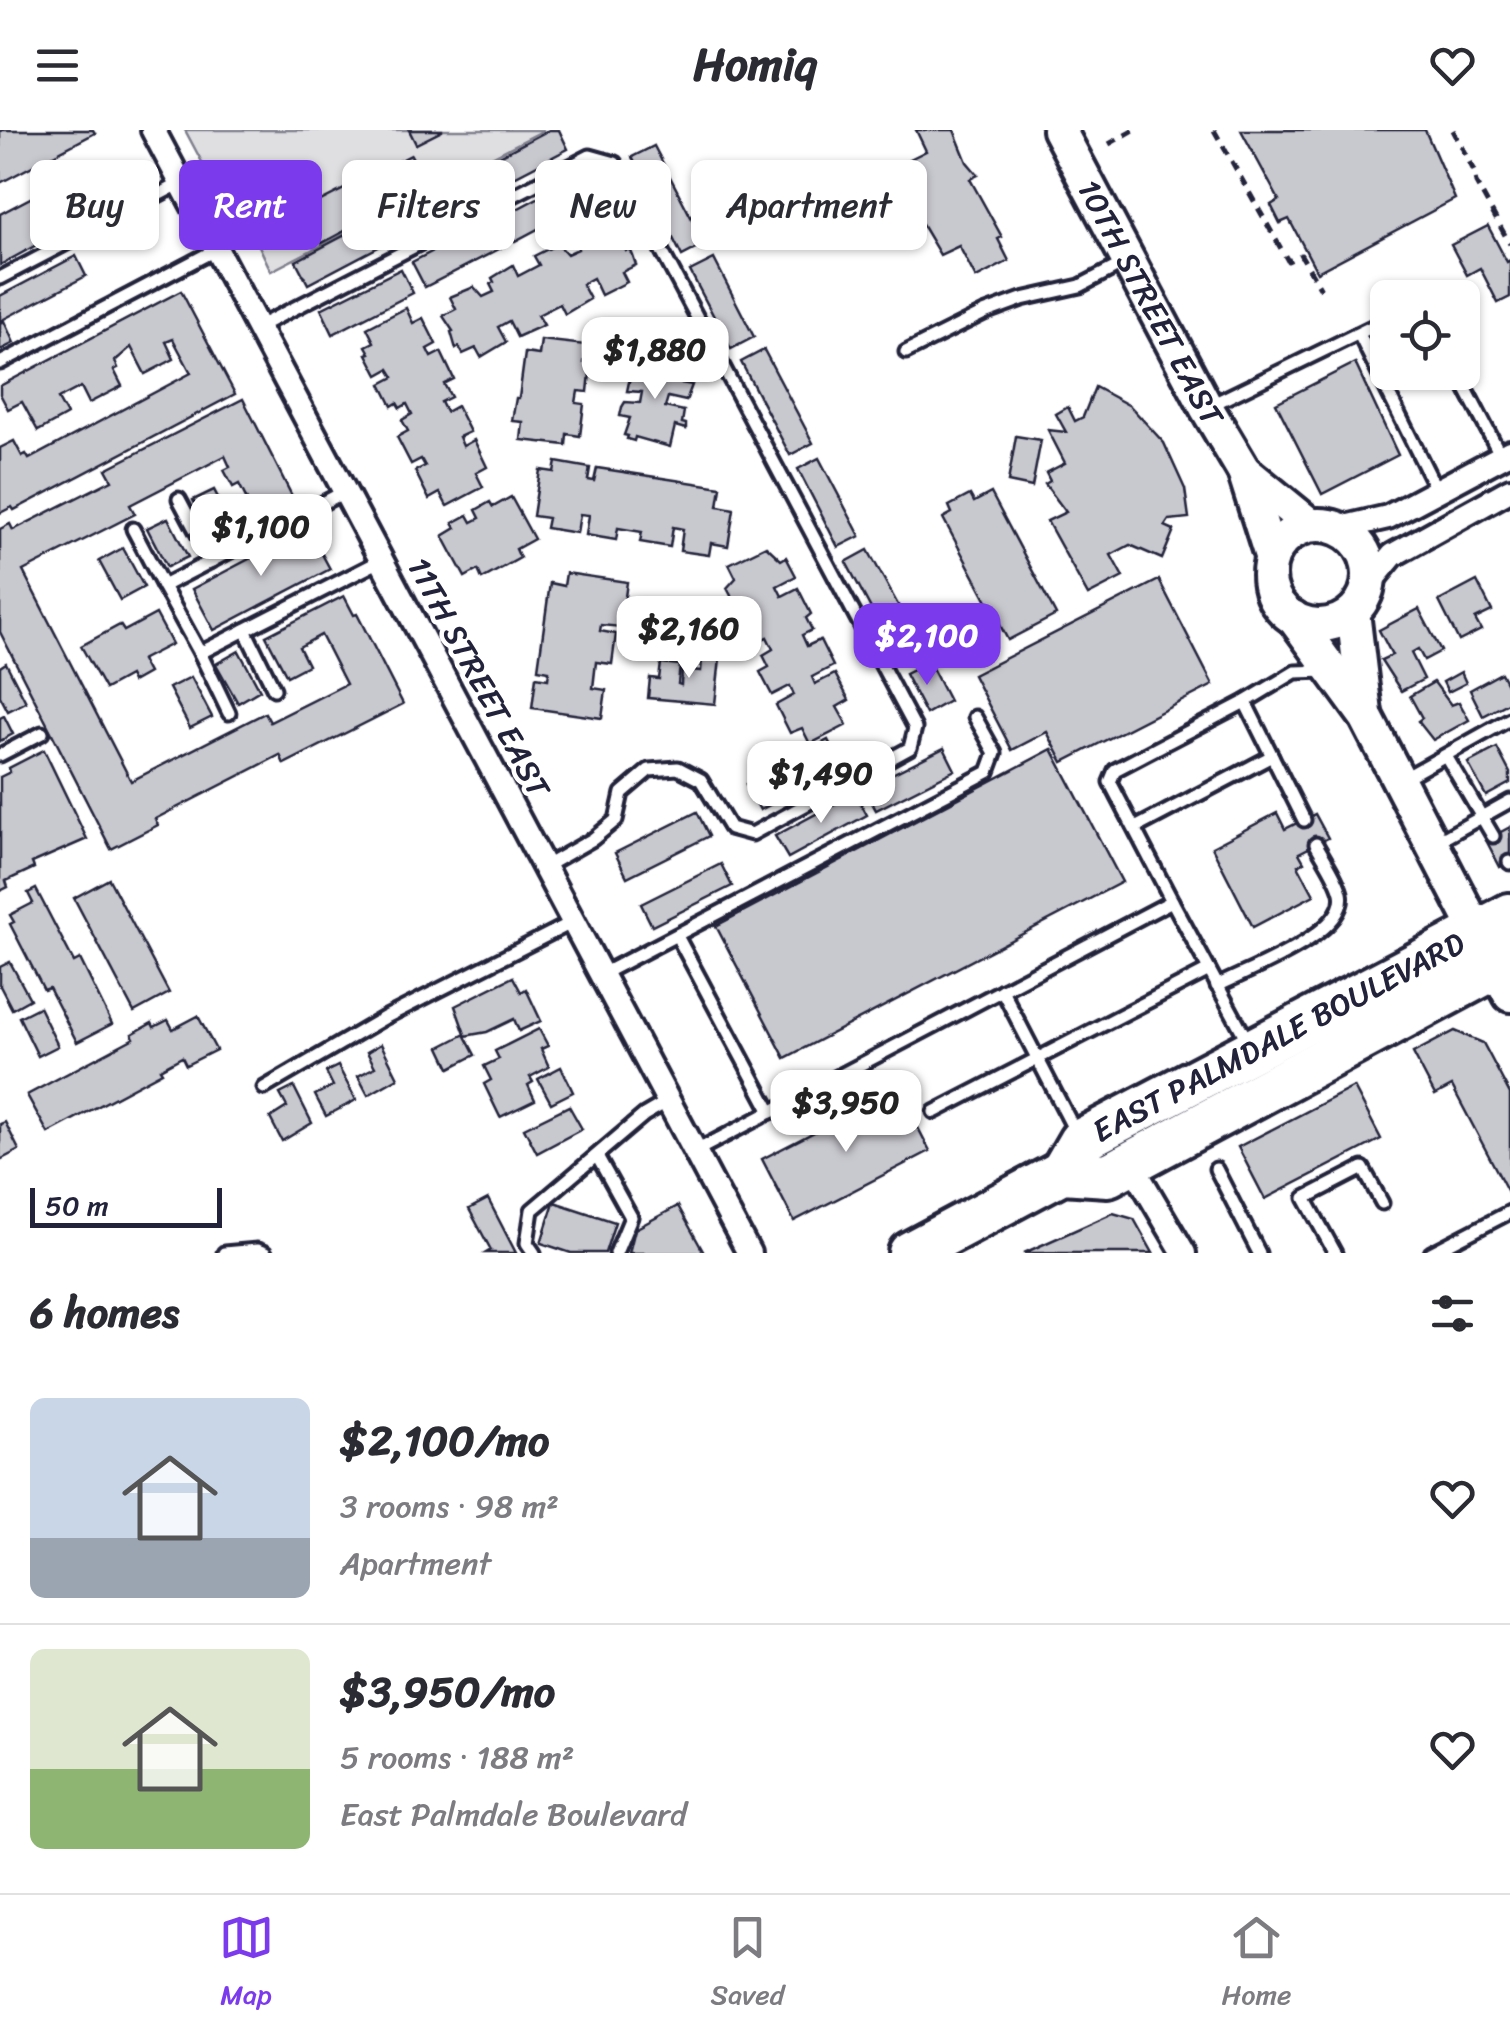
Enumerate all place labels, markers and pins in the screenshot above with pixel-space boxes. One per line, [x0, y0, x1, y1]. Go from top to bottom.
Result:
pin: $1,880 [574, 317, 736, 402]
pin: $1,100 [180, 494, 342, 579]
pin: $2,160 [608, 596, 770, 681]
pin: $2,100 [846, 603, 1008, 688]
pin: $1,490 [740, 741, 902, 826]
pin: $3,950 [765, 1070, 927, 1155]

